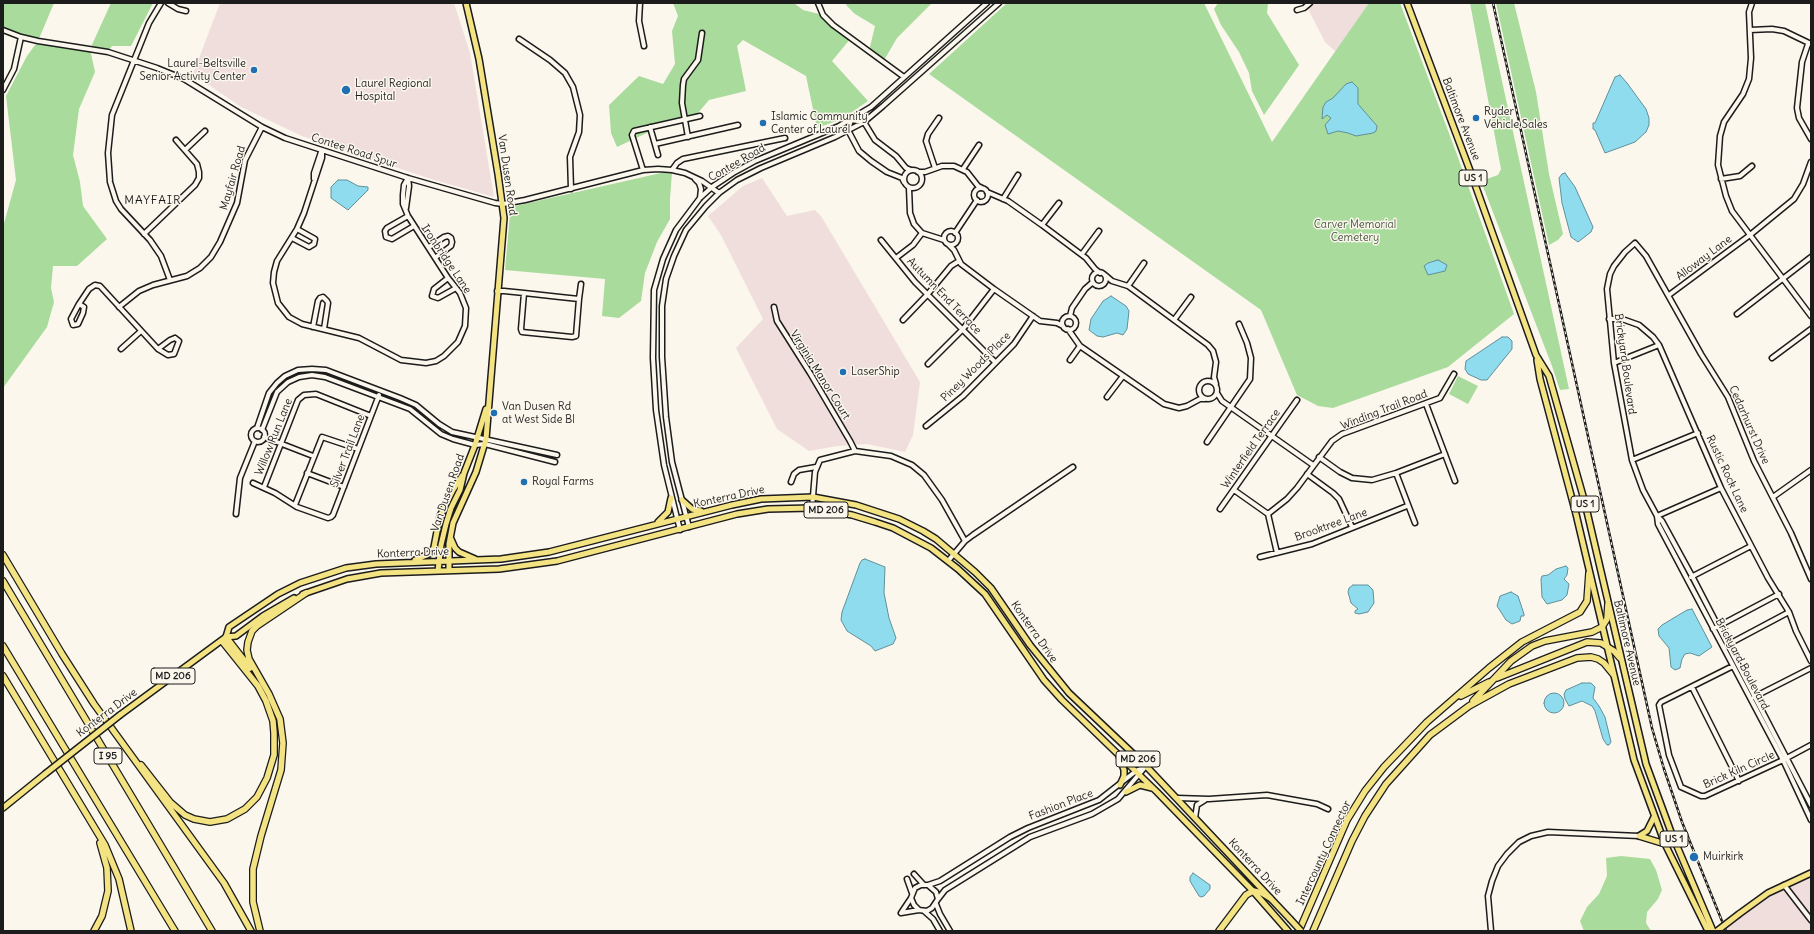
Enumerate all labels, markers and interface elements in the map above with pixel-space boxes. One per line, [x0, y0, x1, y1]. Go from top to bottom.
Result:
place label: Laurel-Beltsville Senior Activity Center [139, 57, 246, 83]
marker: Laurel-Beltsville Senior Activity Center [249, 65, 259, 75]
street label: Baltimore Avenue [1439, 76, 1483, 162]
place label: Laurel Regional Hospital [355, 77, 431, 103]
marker: Laurel Regional Hospital [340, 84, 352, 96]
place label: Ryder Vehicle Sales [1484, 105, 1548, 131]
place label: Islamic Community Center of Laurel [771, 110, 868, 136]
marker: Ryder Vehicle Sales [1471, 113, 1481, 123]
marker: Islamic Community Center of Laurel [758, 118, 768, 128]
street label: Contee Road Spur [309, 131, 399, 171]
street label: Van Dusen Road [495, 134, 519, 216]
street label: Contee Road [706, 141, 768, 185]
street label: Mayfair Road [218, 144, 248, 212]
road number: US 1 [1459, 170, 1487, 186]
district label: MAYFAIR [124, 194, 182, 208]
park label: Carver Memorial Cemetery [1314, 218, 1396, 244]
street label: Ironbridge Lane [418, 222, 474, 296]
street label: Alloway Lane [1674, 233, 1734, 283]
street label: Autumn End Terrace [904, 255, 984, 337]
street label: Brickyard Boulevard [1611, 313, 1639, 415]
street label: Virginia Manor Court [787, 328, 853, 422]
street label: Piney Woods Place [938, 329, 1014, 405]
place label: LaserShip [851, 365, 900, 379]
marker: LaserShip [838, 367, 848, 377]
street label: Cedarhurst Drive [1726, 384, 1772, 466]
street label: Winding Trail Road [1339, 387, 1429, 433]
street label: Willow Run Lane [253, 397, 295, 477]
place label: Van Dusen Rd at West Side Bl [502, 400, 575, 426]
street label: Winterfield Terrace [1219, 407, 1283, 491]
marker: Van Dusen Rd at West Side Bl [489, 408, 499, 418]
street label: Silver Trail Lane [328, 413, 368, 489]
street label: Rustic Rock Lane [1703, 433, 1751, 515]
street label: Van Dusen Road [428, 452, 468, 534]
place label: Royal Farms [532, 475, 594, 489]
marker: Royal Farms [519, 477, 529, 487]
street label: Konterra Drive [692, 483, 766, 511]
road number: US 1 [1571, 496, 1599, 512]
road number: MD 206 [804, 502, 848, 518]
street label: Brooktree Lane [1293, 506, 1369, 544]
street label: Konterra Drive [377, 545, 449, 561]
street label: Konterra Drive [1008, 599, 1060, 665]
street label: Baltimore Avenue [1611, 599, 1643, 687]
street label: Brickyard Boulevard [1712, 616, 1772, 712]
road number: MD 206 [151, 668, 195, 684]
street label: Konterra Drive [74, 686, 140, 740]
road number: I 95 [94, 748, 122, 764]
street label: Brick Kiln Circle [1701, 748, 1777, 792]
road number: MD 206 [1116, 751, 1160, 767]
street label: Fashion Place [1027, 787, 1095, 823]
street label: Intercounty Connector [1294, 799, 1354, 907]
road number: US 1 [1660, 831, 1688, 847]
street label: Konterra Drive [1225, 836, 1285, 898]
place label: Muirkirk [1703, 850, 1743, 864]
marker: Muirkirk [1688, 851, 1700, 863]

